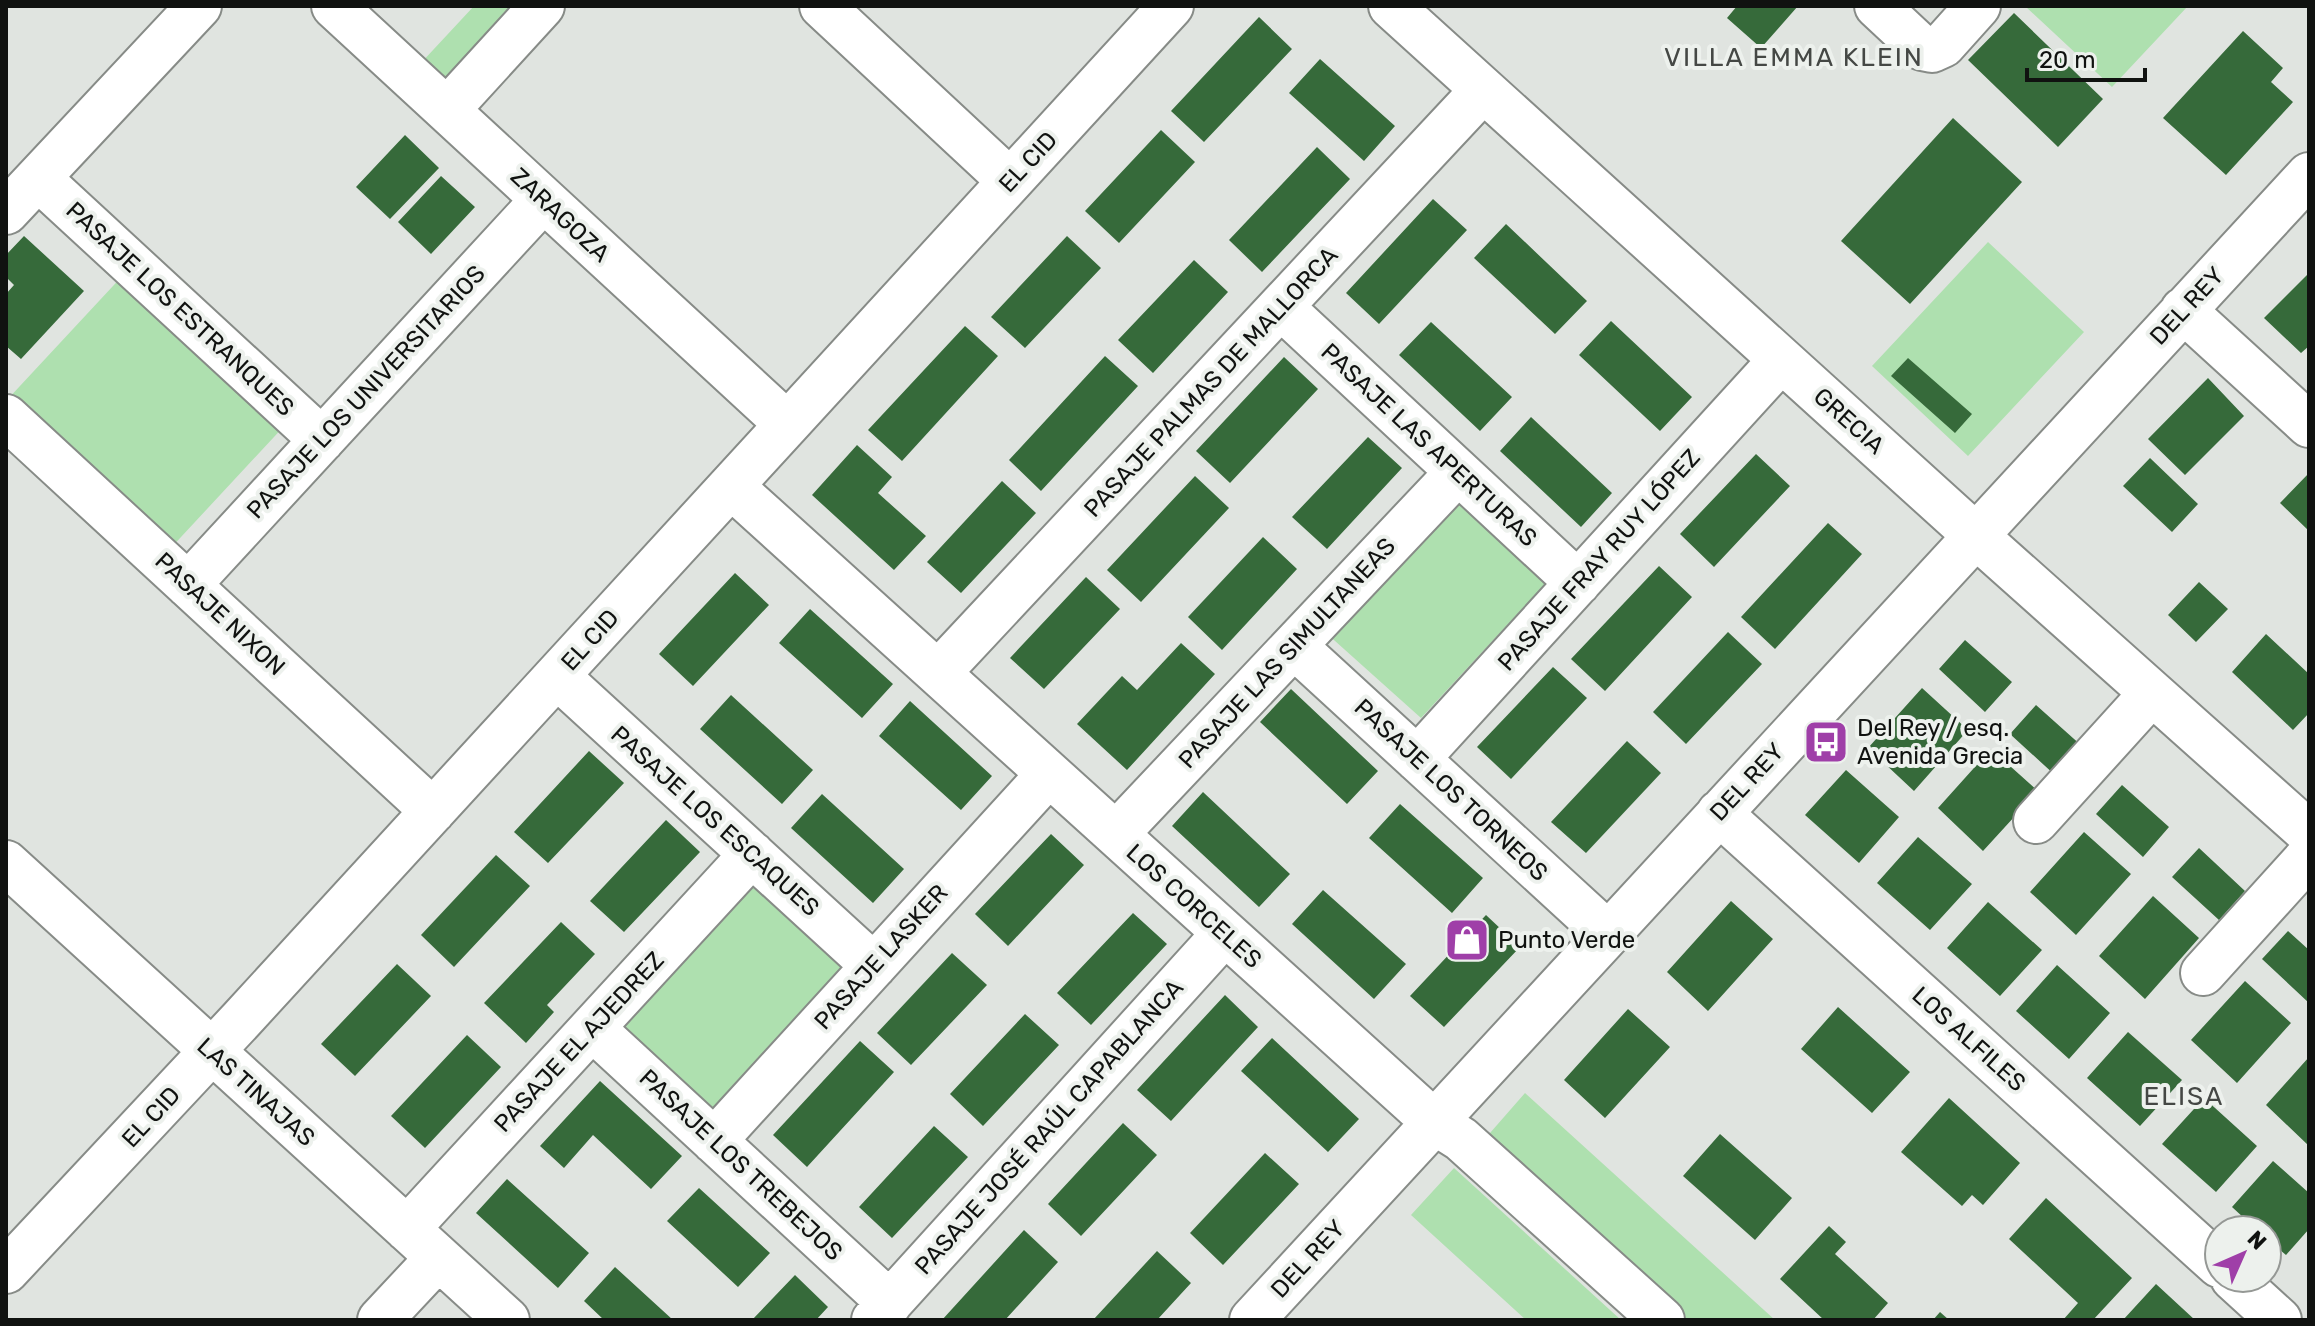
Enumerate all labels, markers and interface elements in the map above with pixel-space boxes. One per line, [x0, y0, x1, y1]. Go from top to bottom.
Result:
scale bar [2027, 32, 2145, 82]
district label: VILLA EMMA KLEIN [1664, 42, 1924, 73]
text: 20 m [2039, 46, 2096, 74]
street label: EL CID [993, 126, 1063, 198]
street label: ZARAGOZA [505, 162, 615, 268]
street label: PASAJE LOS ESTRANQUES [60, 196, 300, 422]
street label: PASAJE PALMAS DE MALLORCA [1078, 241, 1344, 523]
street label: PASAJE LOS UNIVERSITARIOS [241, 260, 491, 524]
street label: DEL REY [2144, 261, 2230, 351]
street label: PASAJE LAS APERTURAS [1315, 338, 1543, 552]
street label: GRECIA [1808, 382, 1890, 460]
street label: PASAJE FRAY RUY LÓPEZ [1492, 443, 1706, 677]
street label: PASAJE LAS SIMULTANEAS [1173, 532, 1401, 774]
street label: PASAJE NIXON [149, 547, 291, 681]
street label: EL CID [555, 604, 625, 676]
street label: PASAJE LOS TORNEOS [1349, 693, 1553, 887]
place label: Del Rey / esq. Avenida Grecia [1857, 714, 2023, 770]
bus stop icon: Del Rey / esq. Avenida Grecia [1802, 718, 1850, 766]
street label: PASAJE LOS ESCAQUES [605, 720, 825, 922]
street label: DEL REY [1704, 737, 1790, 827]
street label: LOS CORCELES [1121, 838, 1267, 974]
street label: PASAJE LASKER [809, 879, 953, 1035]
shop icon: Punto Verde [1443, 916, 1491, 964]
place label: Punto Verde [1498, 926, 1635, 954]
street label: PASAJE EL AJEDREZ [488, 946, 670, 1138]
street label: PASAJE JOSÉ RAÚL CAPABLANCA [909, 974, 1189, 1280]
street label: LOS ALFILES [1907, 981, 2031, 1097]
street label: LAS TINAJAS [192, 1032, 320, 1152]
street label: PASAJE LOS TREBEJOS [634, 1064, 848, 1266]
street label: EL CID [116, 1081, 186, 1153]
district label: ELISA [2144, 1081, 2224, 1112]
street label: DEL REY [1265, 1214, 1351, 1304]
north arrow [2203, 1214, 2283, 1294]
text: N [2242, 1225, 2272, 1255]

